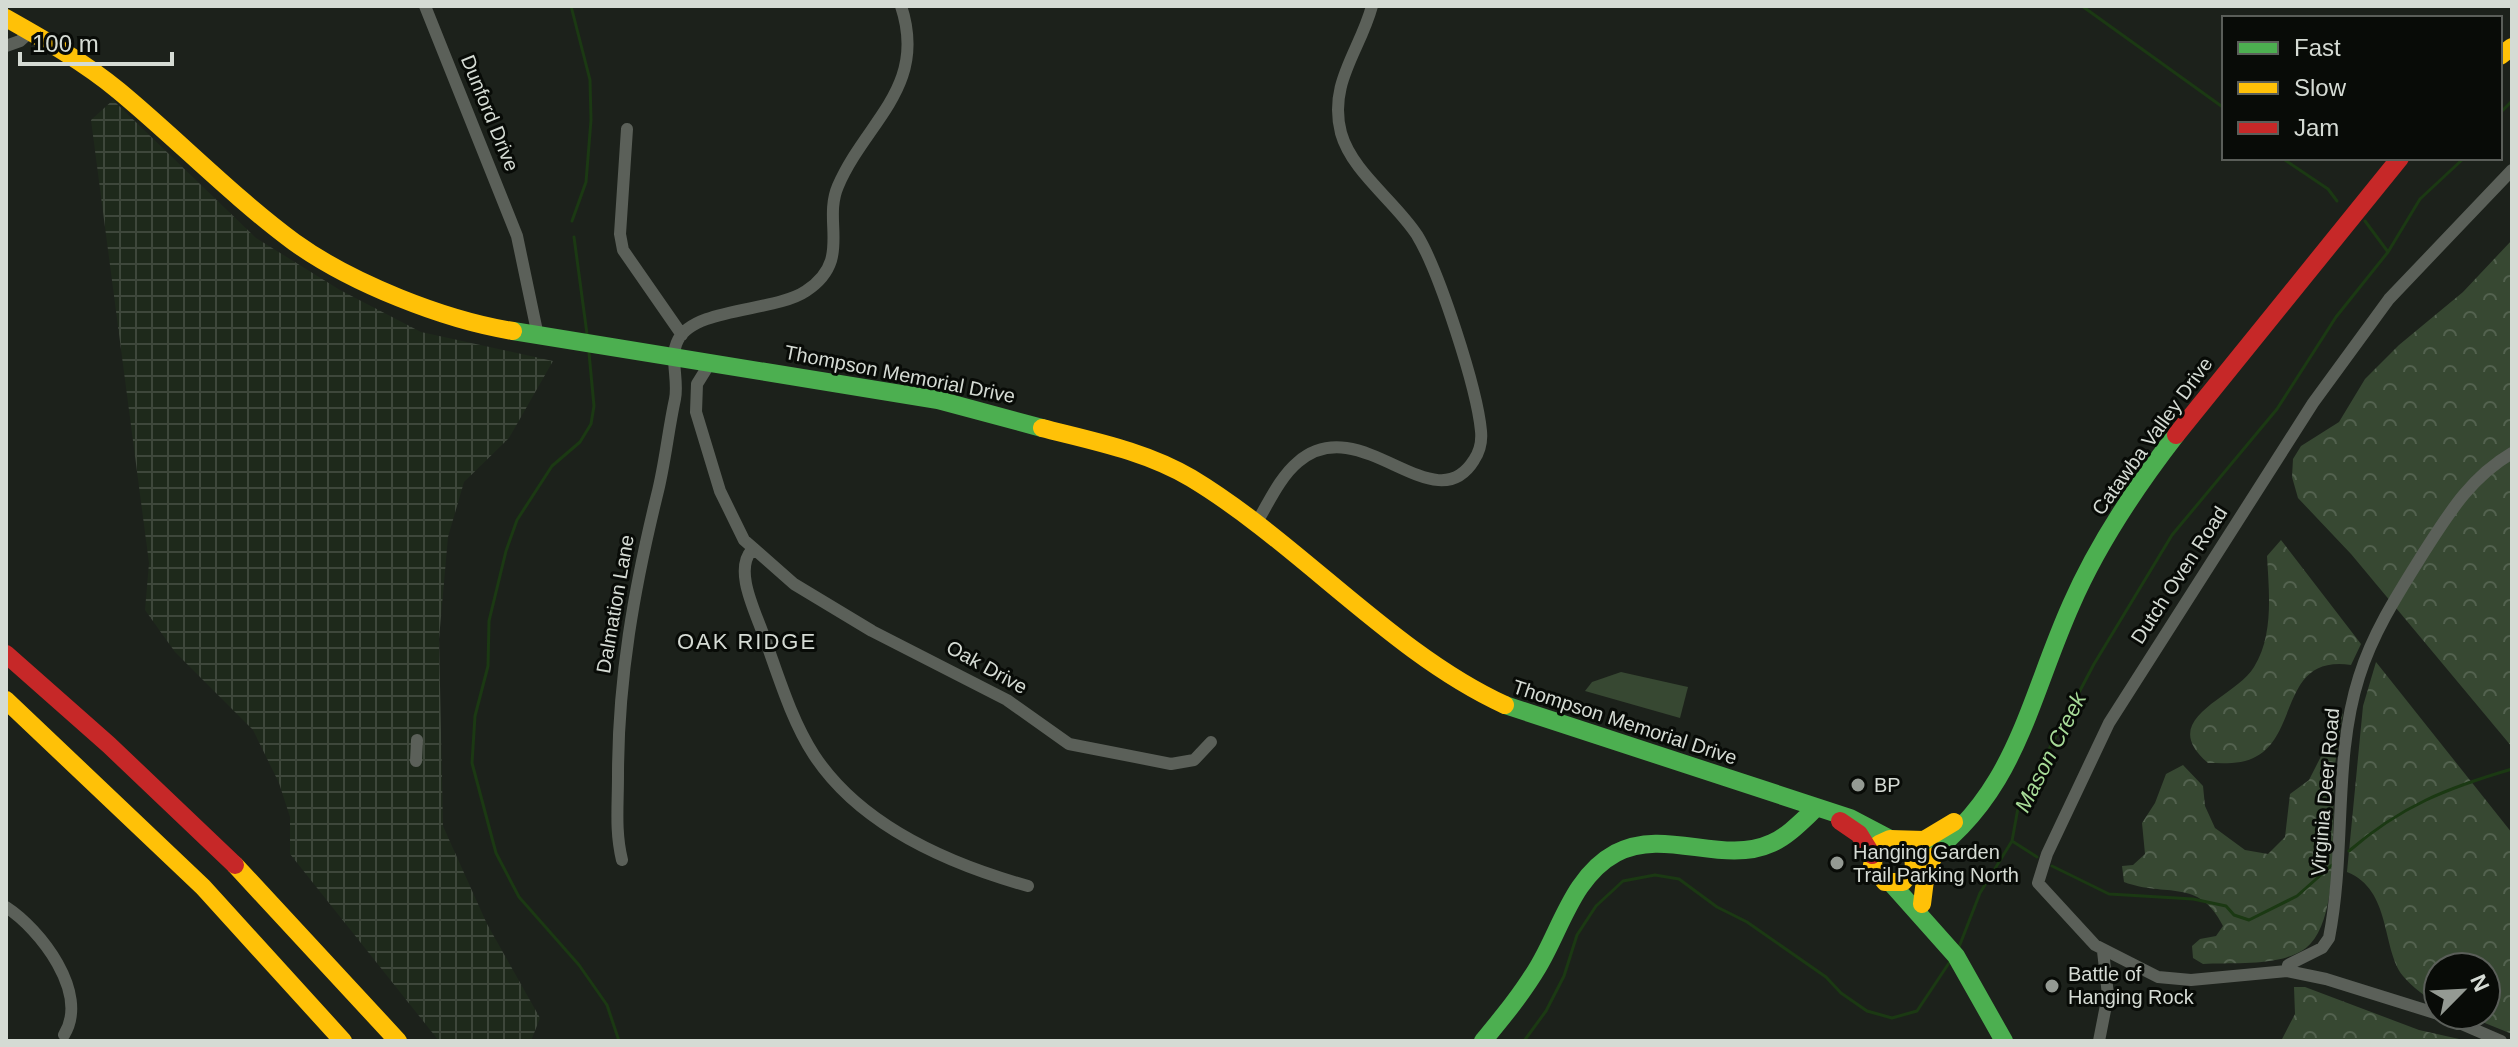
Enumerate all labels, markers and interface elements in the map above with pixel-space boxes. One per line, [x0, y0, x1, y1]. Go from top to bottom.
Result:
scale bar [20, 16, 172, 66]
legend [2222, 16, 2502, 160]
text: 100 m [32, 30, 99, 57]
text: Fast [2294, 34, 2341, 61]
street label: Dunford Drive [457, 52, 523, 174]
text: Slow [2294, 74, 2347, 101]
text: Jam [2294, 114, 2339, 141]
street label: Thompson Memorial Drive [783, 341, 1017, 407]
street label: Catawba Valley Drive [2087, 353, 2217, 519]
street label: Dutch Oven Road [2126, 502, 2232, 648]
street label: Dalmation Lane [592, 533, 638, 675]
district label: OAK RIDGE [677, 629, 817, 654]
street label: Oak Drive [943, 636, 1031, 698]
street label: Thompson Memorial Drive [1510, 675, 1740, 769]
water label: Mason Creek [2010, 687, 2092, 816]
street label: Virginia Deer Road [2307, 707, 2343, 877]
place label: BP [1874, 774, 1901, 796]
marker: BP [1849, 776, 1867, 794]
place label: Hanging Garden Trail Parking North [1853, 841, 2019, 886]
marker: Hanging Garden Trail Parking North [1828, 854, 1846, 872]
north arrow [2422, 951, 2502, 1031]
place label: Battle of Hanging Rock [2068, 963, 2195, 1008]
text: N [2465, 971, 2494, 995]
marker: Battle of Hanging Rock [2043, 977, 2061, 995]

